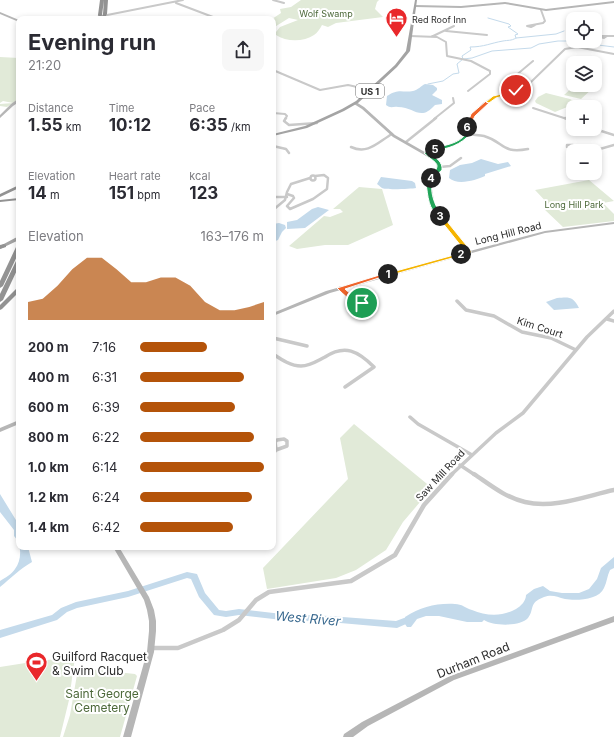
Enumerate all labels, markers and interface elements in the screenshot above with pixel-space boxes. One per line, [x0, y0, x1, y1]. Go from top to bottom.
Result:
hotel icon: Red Roof Inn [384, 6, 410, 39]
park label: Wolf Swamp [299, 8, 353, 19]
map controls [566, 12, 602, 180]
button: locate [566, 12, 602, 48]
place label: Red Roof Inn [412, 14, 466, 25]
text: Evening run [28, 29, 156, 55]
button: share [222, 29, 264, 71]
button: layers [566, 56, 602, 92]
text: 21:20 [28, 57, 61, 73]
pin [499, 73, 533, 107]
icon: check [505, 79, 527, 101]
road number: US 1 [356, 84, 384, 98]
button: + [566, 100, 602, 136]
text: Distance [28, 101, 73, 115]
text: Time [109, 101, 134, 115]
text: Pace [189, 101, 215, 115]
text: 1.55 [28, 115, 63, 135]
text: 10:12 [109, 115, 151, 135]
text: 6:35 [189, 115, 228, 135]
pin: 6 [457, 117, 477, 137]
text: km [63, 120, 81, 134]
text: /km [228, 120, 251, 134]
text: 6 [463, 120, 471, 134]
pin: 5 [425, 139, 445, 159]
text: 5 [431, 142, 439, 156]
button: − [566, 144, 602, 180]
pin: 4 [421, 168, 441, 188]
text: Elevation [28, 169, 75, 183]
text: Heart rate [109, 169, 161, 183]
text: kcal [189, 169, 210, 183]
text: 4 [427, 171, 435, 185]
text: 14 [28, 183, 47, 203]
text: 151 [109, 183, 134, 203]
text: 123 [189, 183, 218, 203]
text: m [47, 188, 60, 202]
text: bpm [134, 188, 160, 202]
park label: Long Hill Park [545, 199, 603, 210]
pin: 3 [430, 206, 450, 226]
text: 3 [436, 209, 444, 223]
street label: Long Hill Road [473, 219, 543, 247]
text: Elevation [28, 228, 84, 244]
text: 163–176 m [201, 228, 264, 244]
pin: 2 [451, 244, 471, 264]
text: 2 [458, 247, 464, 261]
pin: 1 [378, 264, 398, 284]
text: 1 [386, 267, 390, 281]
pin [345, 286, 379, 320]
icon: arrive [351, 292, 373, 314]
street label: Kim Court [516, 314, 565, 340]
text: 200 m [28, 339, 69, 355]
text: 7:16 [92, 339, 116, 355]
text: 400 m [28, 369, 69, 385]
text: 6:31 [92, 369, 117, 385]
text: 600 m [28, 399, 69, 415]
text: 6:39 [92, 399, 120, 415]
text: 800 m [28, 429, 69, 445]
text: 6:22 [92, 429, 120, 445]
street label: Saw Mill Road [413, 447, 467, 503]
text: 1.0 km [28, 459, 69, 475]
text: 6:14 [92, 459, 118, 475]
text: 1.2 km [28, 489, 69, 505]
text: 6:24 [92, 489, 120, 505]
text: 1.4 km [28, 519, 69, 535]
text: 6:42 [92, 519, 120, 535]
water label: West River [275, 607, 342, 629]
street label: Durham Road [434, 639, 512, 681]
place label: Guilford Racquet & Swim Club [52, 649, 147, 678]
sports icon: Guilford Racquet & Swim Club [23, 650, 49, 683]
park label: Saint George Cemetery [65, 686, 139, 715]

